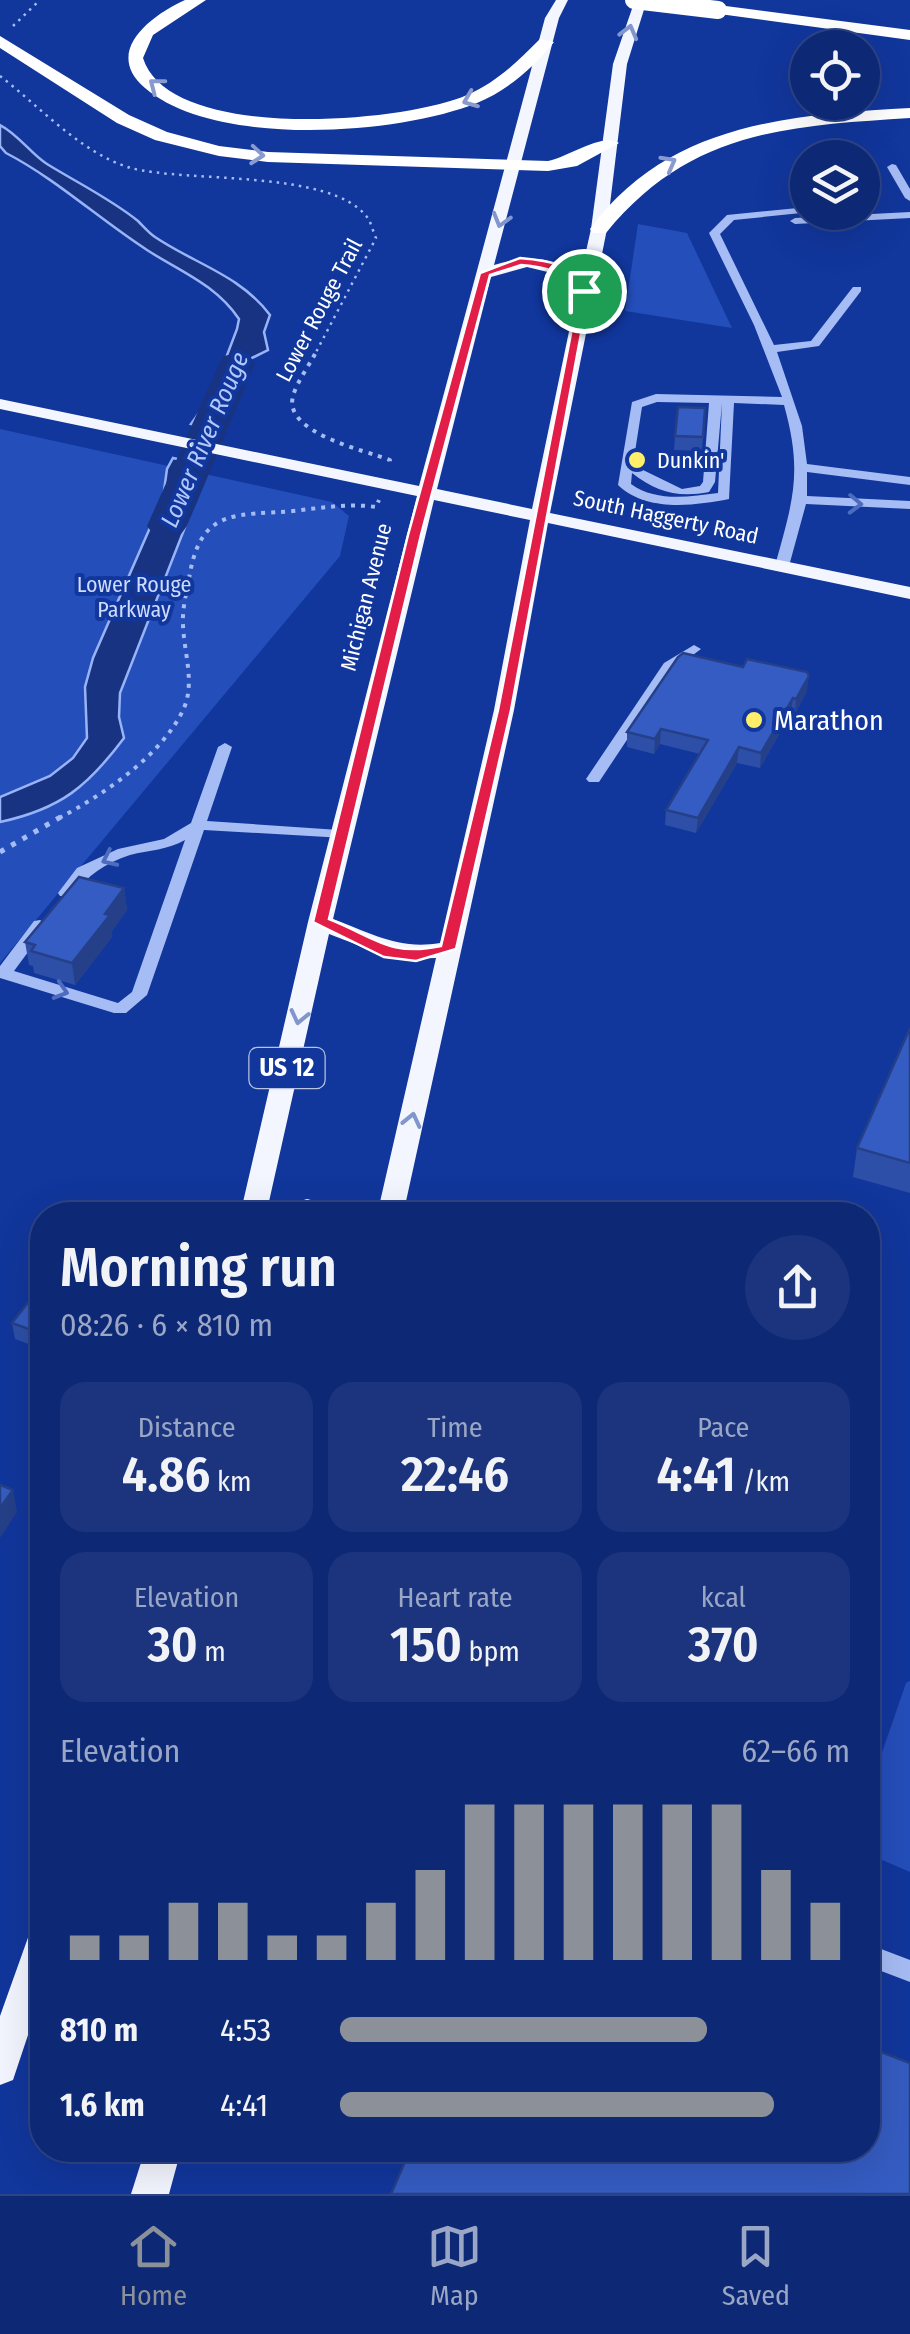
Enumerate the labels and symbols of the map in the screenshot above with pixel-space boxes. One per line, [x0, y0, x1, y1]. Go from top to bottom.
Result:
one-way arrow [617, 24, 638, 41]
one-way arrow [149, 79, 167, 97]
one-way arrow [462, 88, 479, 108]
one-way arrow [249, 144, 265, 166]
one-way arrow [658, 156, 676, 176]
one-way arrow [491, 210, 512, 228]
street label: Lower Rouge Trail [270, 234, 368, 386]
pin [542, 249, 627, 334]
water label: Lower River Rouge [155, 348, 255, 532]
place label: Dunkin' [657, 447, 725, 474]
marker: Dunkin' [626, 449, 648, 471]
street label: South Haggerty Road [571, 484, 761, 550]
one-way arrow [847, 493, 863, 514]
street label: Michigan Avenue [335, 520, 397, 674]
park label: Lower Rouge Parkway [77, 571, 191, 623]
place label: Marathon [774, 704, 884, 737]
marker: Marathon [743, 709, 765, 731]
one-way arrow [101, 847, 119, 867]
one-way arrow [52, 979, 69, 1000]
one-way arrow [290, 1008, 311, 1025]
road number: US 12 [250, 1048, 324, 1088]
one-way arrow [400, 1112, 421, 1129]

